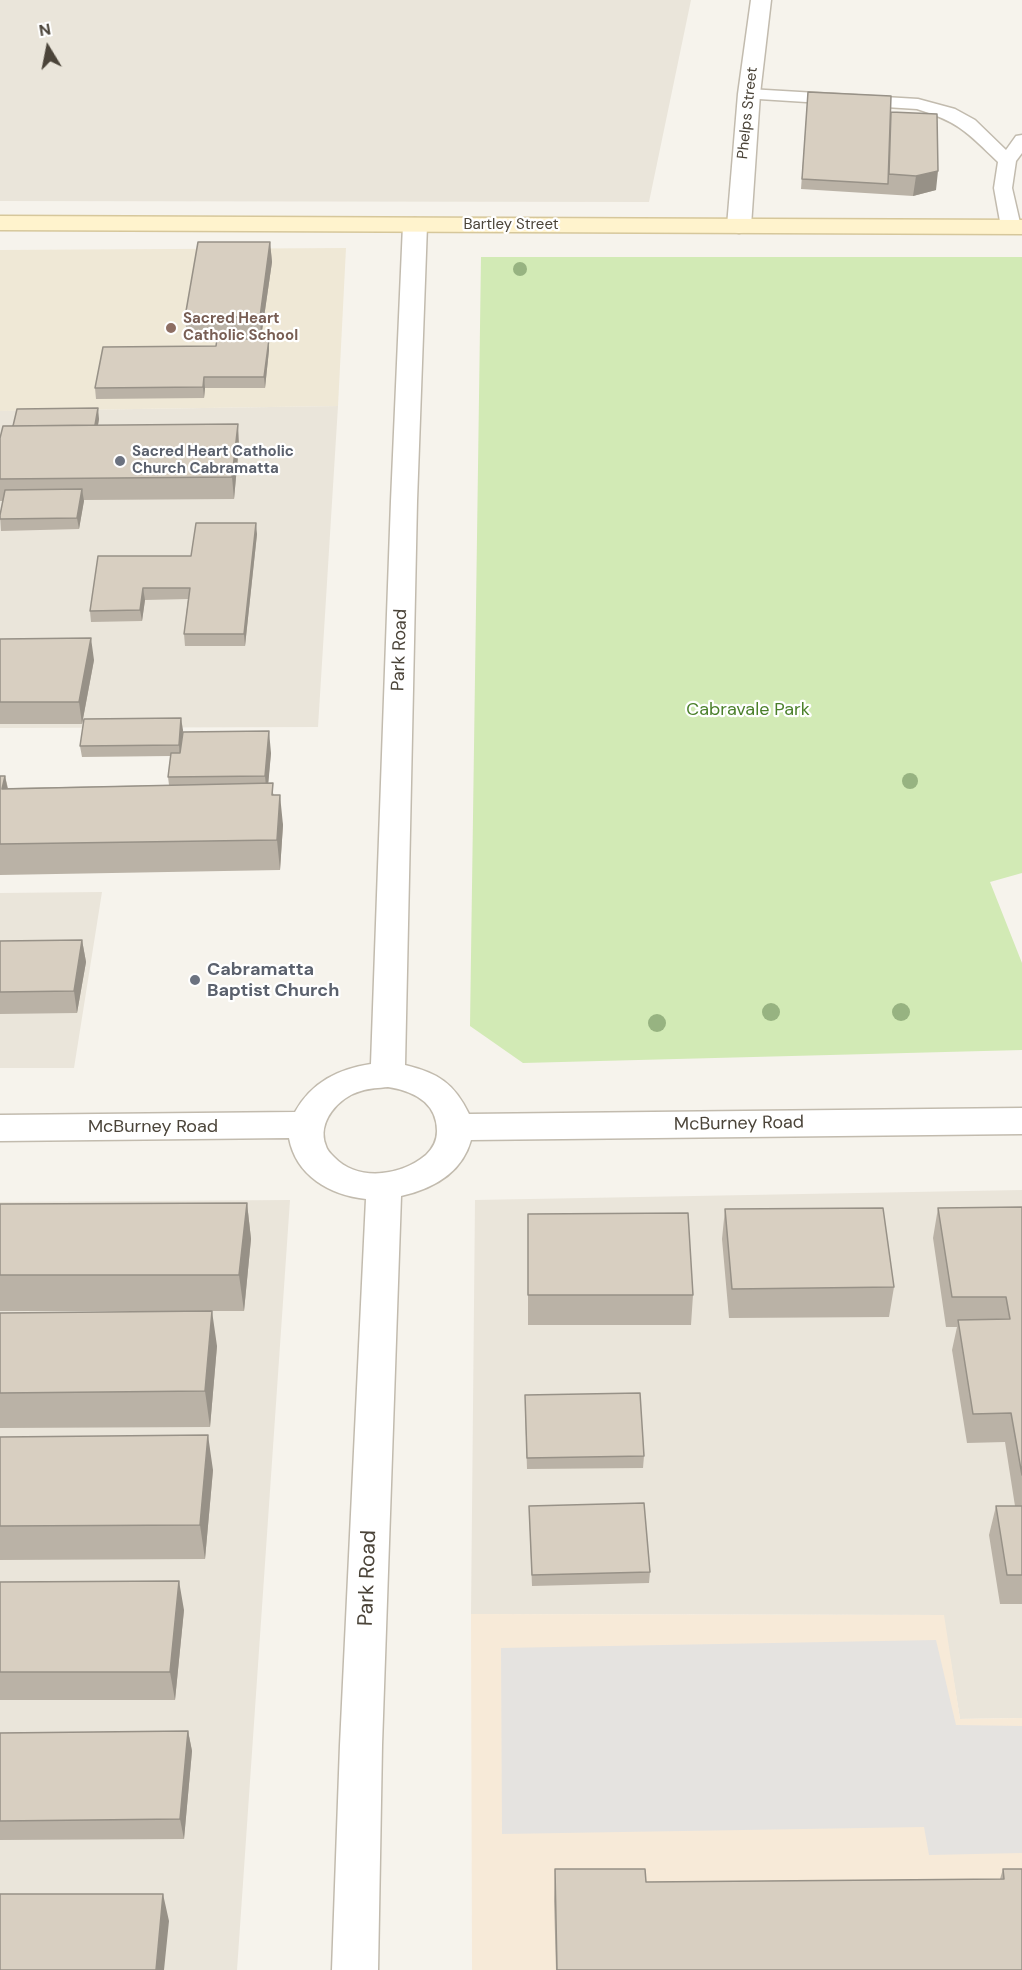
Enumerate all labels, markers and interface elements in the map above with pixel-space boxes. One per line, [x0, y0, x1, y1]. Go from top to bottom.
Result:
north arrow [18, 18, 78, 78]
text: N [37, 18, 52, 41]
street label: Phelps Street [734, 66, 762, 160]
street label: Bartley Street [463, 216, 559, 234]
place label: Sacred Heart Catholic School [183, 310, 298, 345]
marker: Sacred Heart Catholic School [164, 321, 178, 335]
place label: Sacred Heart Catholic Church Cabramatta [132, 443, 294, 478]
marker: Sacred Heart Catholic Church Cabramatta [113, 454, 127, 468]
street label: Park Road [388, 609, 412, 691]
park label: Cabravale Park [686, 699, 810, 721]
place label: Cabramatta Baptist Church [207, 959, 339, 1002]
marker: Cabramatta Baptist Church [188, 973, 202, 987]
street label: McBurney Road [674, 1112, 804, 1136]
street label: McBurney Road [88, 1116, 218, 1138]
street label: Park Road [354, 1530, 382, 1626]

